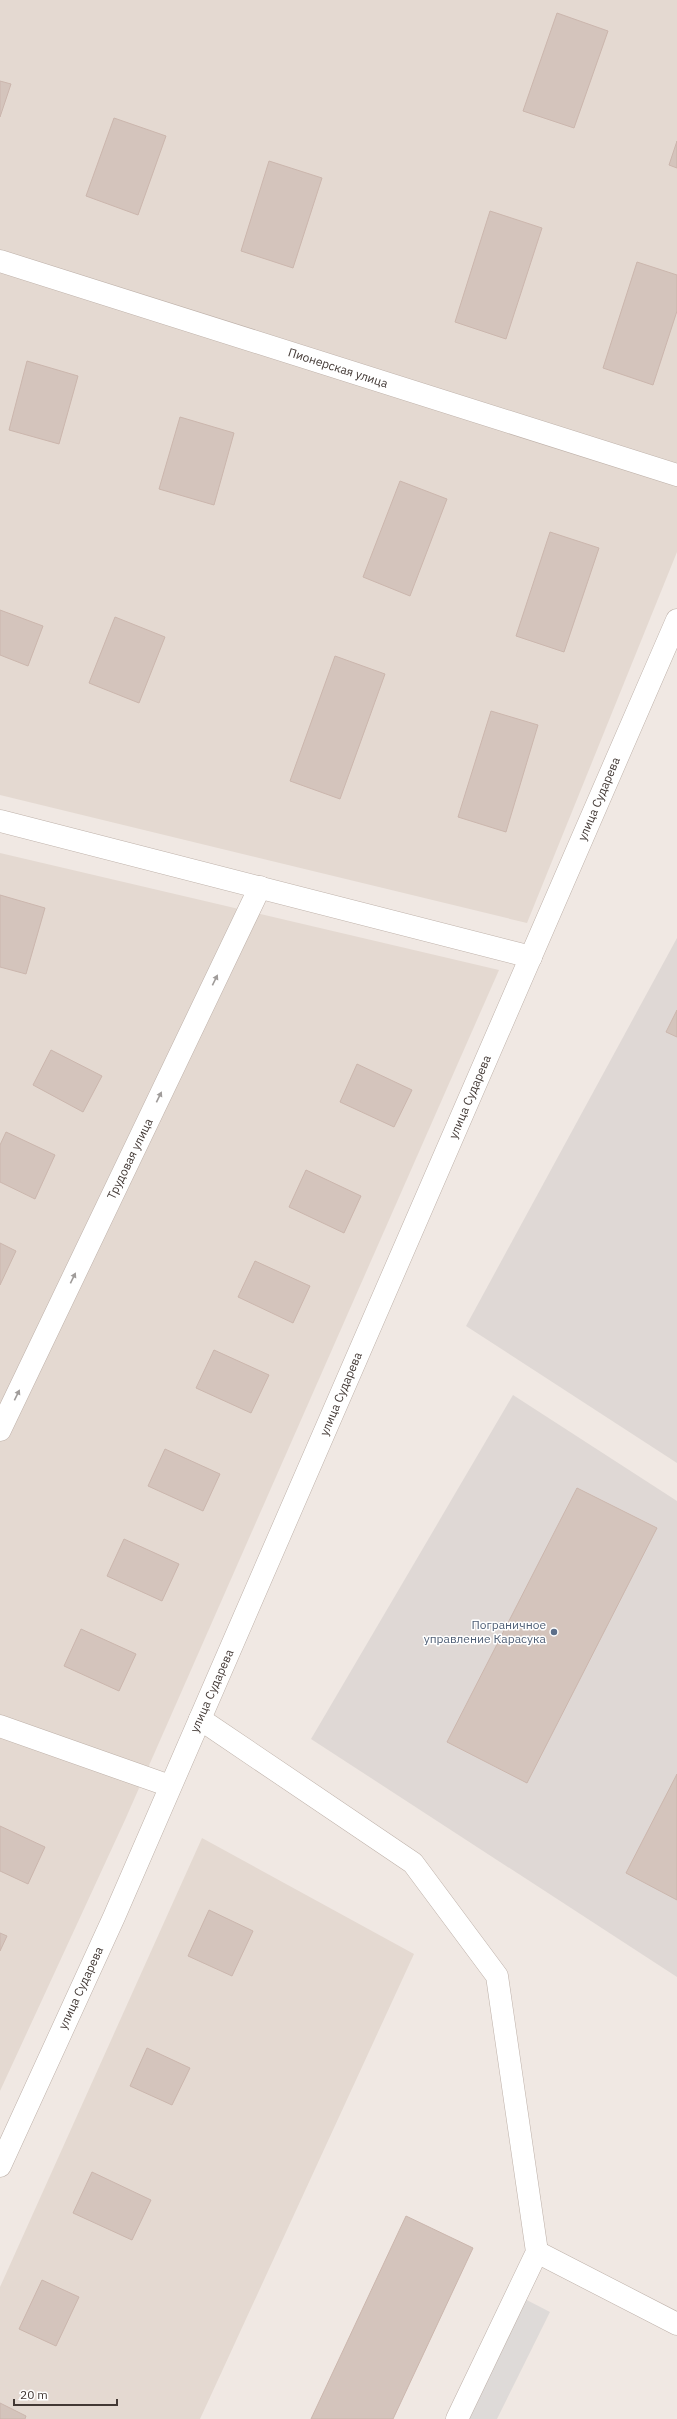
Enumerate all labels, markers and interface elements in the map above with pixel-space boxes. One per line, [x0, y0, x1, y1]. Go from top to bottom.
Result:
street label: Пионерская улица [286, 344, 391, 391]
street label: улица Сударева [574, 754, 623, 843]
one-way arrow [212, 974, 218, 986]
street label: улица Сударева [445, 1052, 494, 1141]
one-way arrow [156, 1091, 162, 1103]
street label: Трудовая улица [103, 1115, 156, 1202]
one-way arrow [70, 1272, 76, 1283]
street label: улица Сударева [316, 1349, 365, 1438]
one-way arrow [14, 1389, 20, 1401]
place label: Пограничное управление Карасука [424, 1617, 547, 1646]
marker: Пограничное управление Карасука [549, 1627, 559, 1637]
street label: улица Сударева [186, 1646, 237, 1735]
street label: улица Сударева [55, 1944, 106, 2032]
scale bar [14, 2381, 117, 2407]
text: 20 m [20, 2387, 48, 2402]

